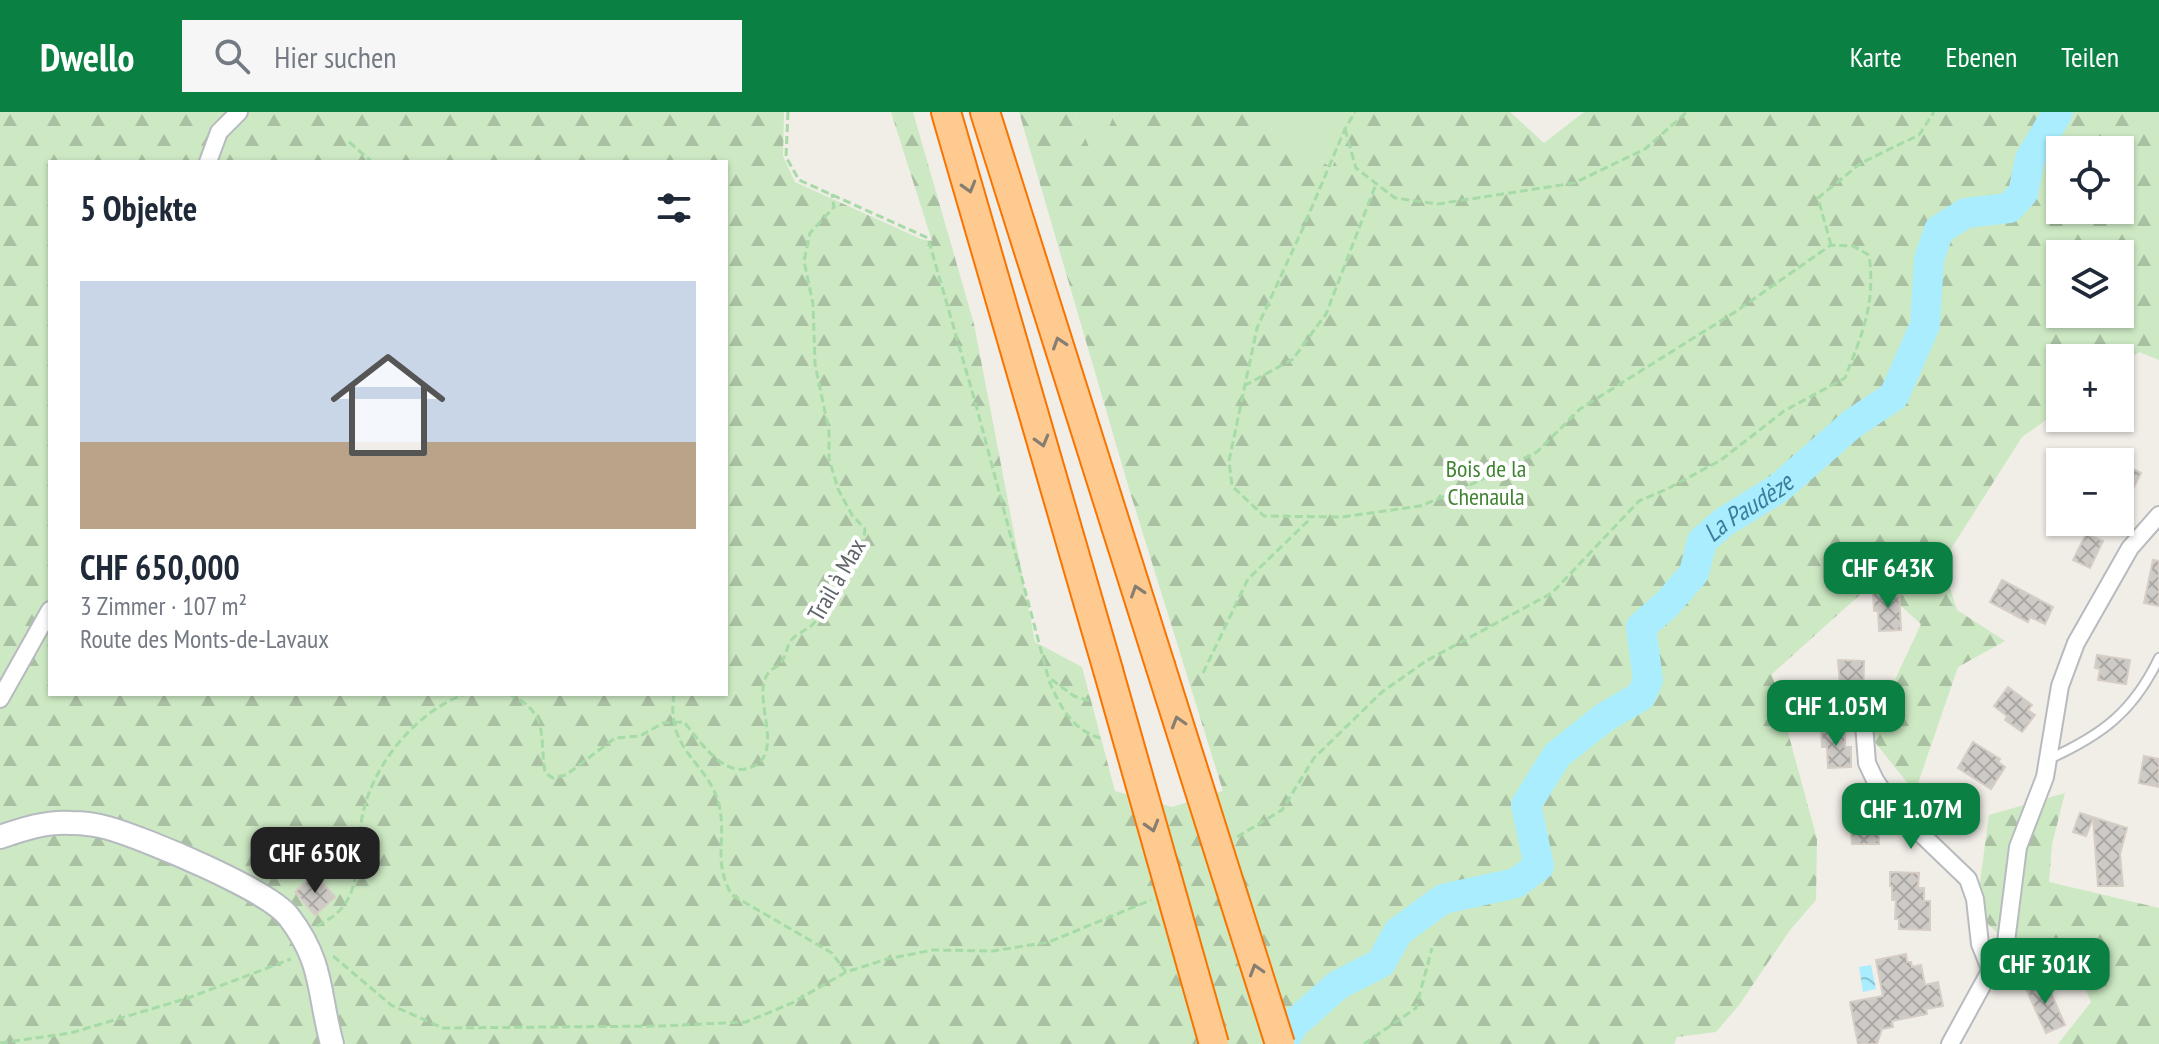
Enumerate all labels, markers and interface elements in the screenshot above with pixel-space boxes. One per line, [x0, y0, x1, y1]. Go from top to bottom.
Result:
search box [182, 20, 742, 92]
text: Dwello [40, 32, 134, 81]
icon: search [210, 34, 254, 78]
text: Hier suchen [274, 37, 397, 76]
text: Karte [1850, 38, 1901, 75]
text: Ebenen [1945, 38, 2017, 75]
text: Teilen [2061, 38, 2119, 75]
map controls [2046, 136, 2134, 536]
button: locate [2046, 136, 2134, 224]
one-way arrow [960, 179, 976, 193]
text: 5 Objekte [80, 186, 197, 230]
icon: filters [652, 186, 696, 230]
button: layers [2046, 240, 2134, 328]
icon: home [316, 333, 460, 477]
one-way arrow [1052, 336, 1068, 350]
button: + [2046, 344, 2134, 432]
one-way arrow [1033, 433, 1050, 447]
button: − [2046, 448, 2134, 536]
park label: Bois de la Chenaula [1446, 453, 1526, 512]
water label: La Paudèze [1696, 465, 1802, 549]
street label: Trail à Max [801, 533, 873, 627]
pin: CHF 643K [1805, 542, 1971, 610]
text: CHF 650,000 [80, 545, 240, 589]
text: CHF 643K [1842, 551, 1934, 584]
one-way arrow [1130, 584, 1146, 598]
text: 3 Zimmer · 107 m² [80, 589, 247, 622]
text: Route des Monts-de-Lavaux [80, 622, 329, 655]
pin: CHF 1.05M [1744, 680, 1928, 748]
text: CHF 1.05M [1785, 689, 1887, 722]
one-way arrow [1171, 715, 1187, 729]
pin: CHF 1.07M [1819, 783, 2003, 851]
text: CHF 1.07M [1860, 792, 1962, 825]
one-way arrow [1143, 818, 1159, 832]
pin: CHF 650K [232, 827, 398, 895]
text: CHF 650K [269, 836, 361, 869]
pin: CHF 301K [1962, 938, 2128, 1006]
text: CHF 301K [1999, 947, 2091, 980]
one-way arrow [1249, 963, 1265, 977]

